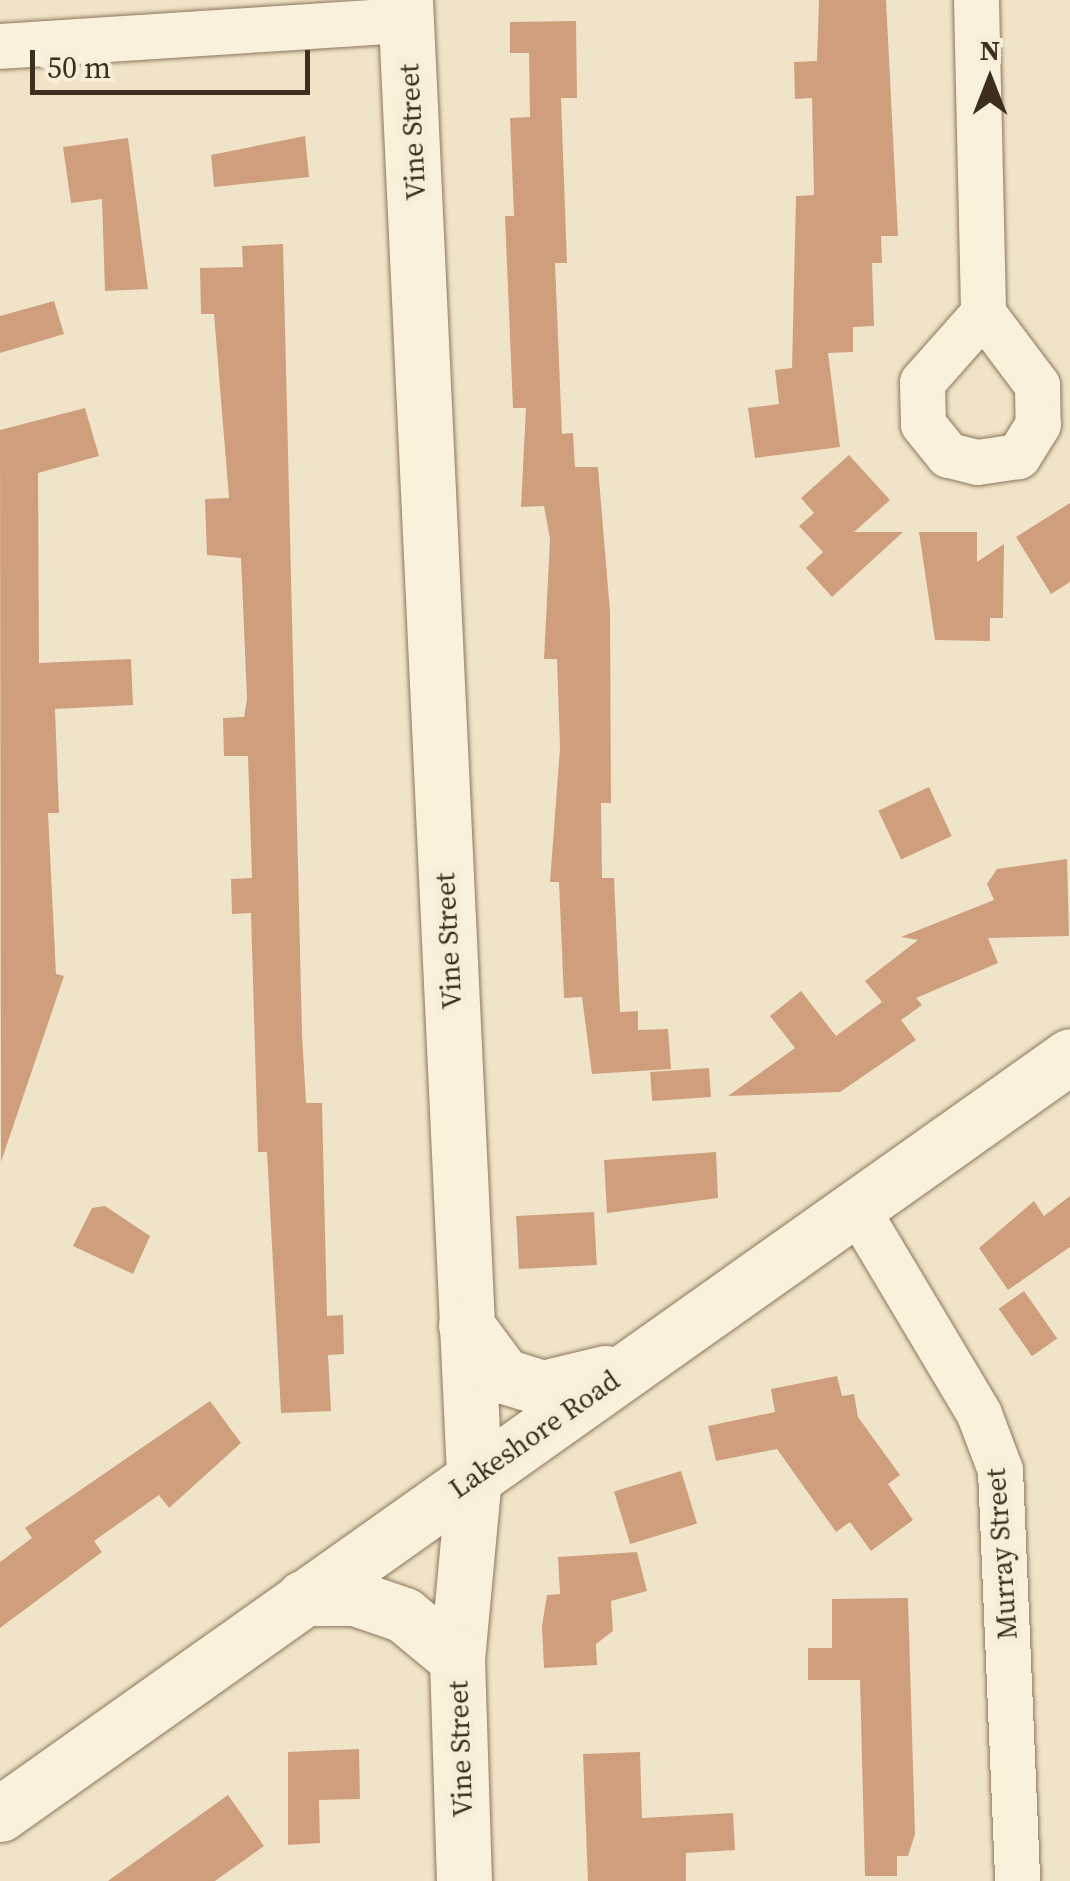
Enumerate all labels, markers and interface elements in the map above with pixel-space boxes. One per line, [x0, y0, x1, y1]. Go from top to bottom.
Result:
scale bar [35, 30, 315, 92]
north arrow [940, 30, 1040, 130]
text: N [980, 31, 1000, 69]
text: 50 m [47, 47, 111, 88]
street label: Vine Street [392, 63, 432, 201]
street label: Vine Street [428, 872, 468, 1010]
street label: Lakeshore Road [443, 1363, 625, 1505]
street label: Murray Street [978, 1467, 1024, 1641]
street label: Vine Street [441, 1680, 479, 1818]

